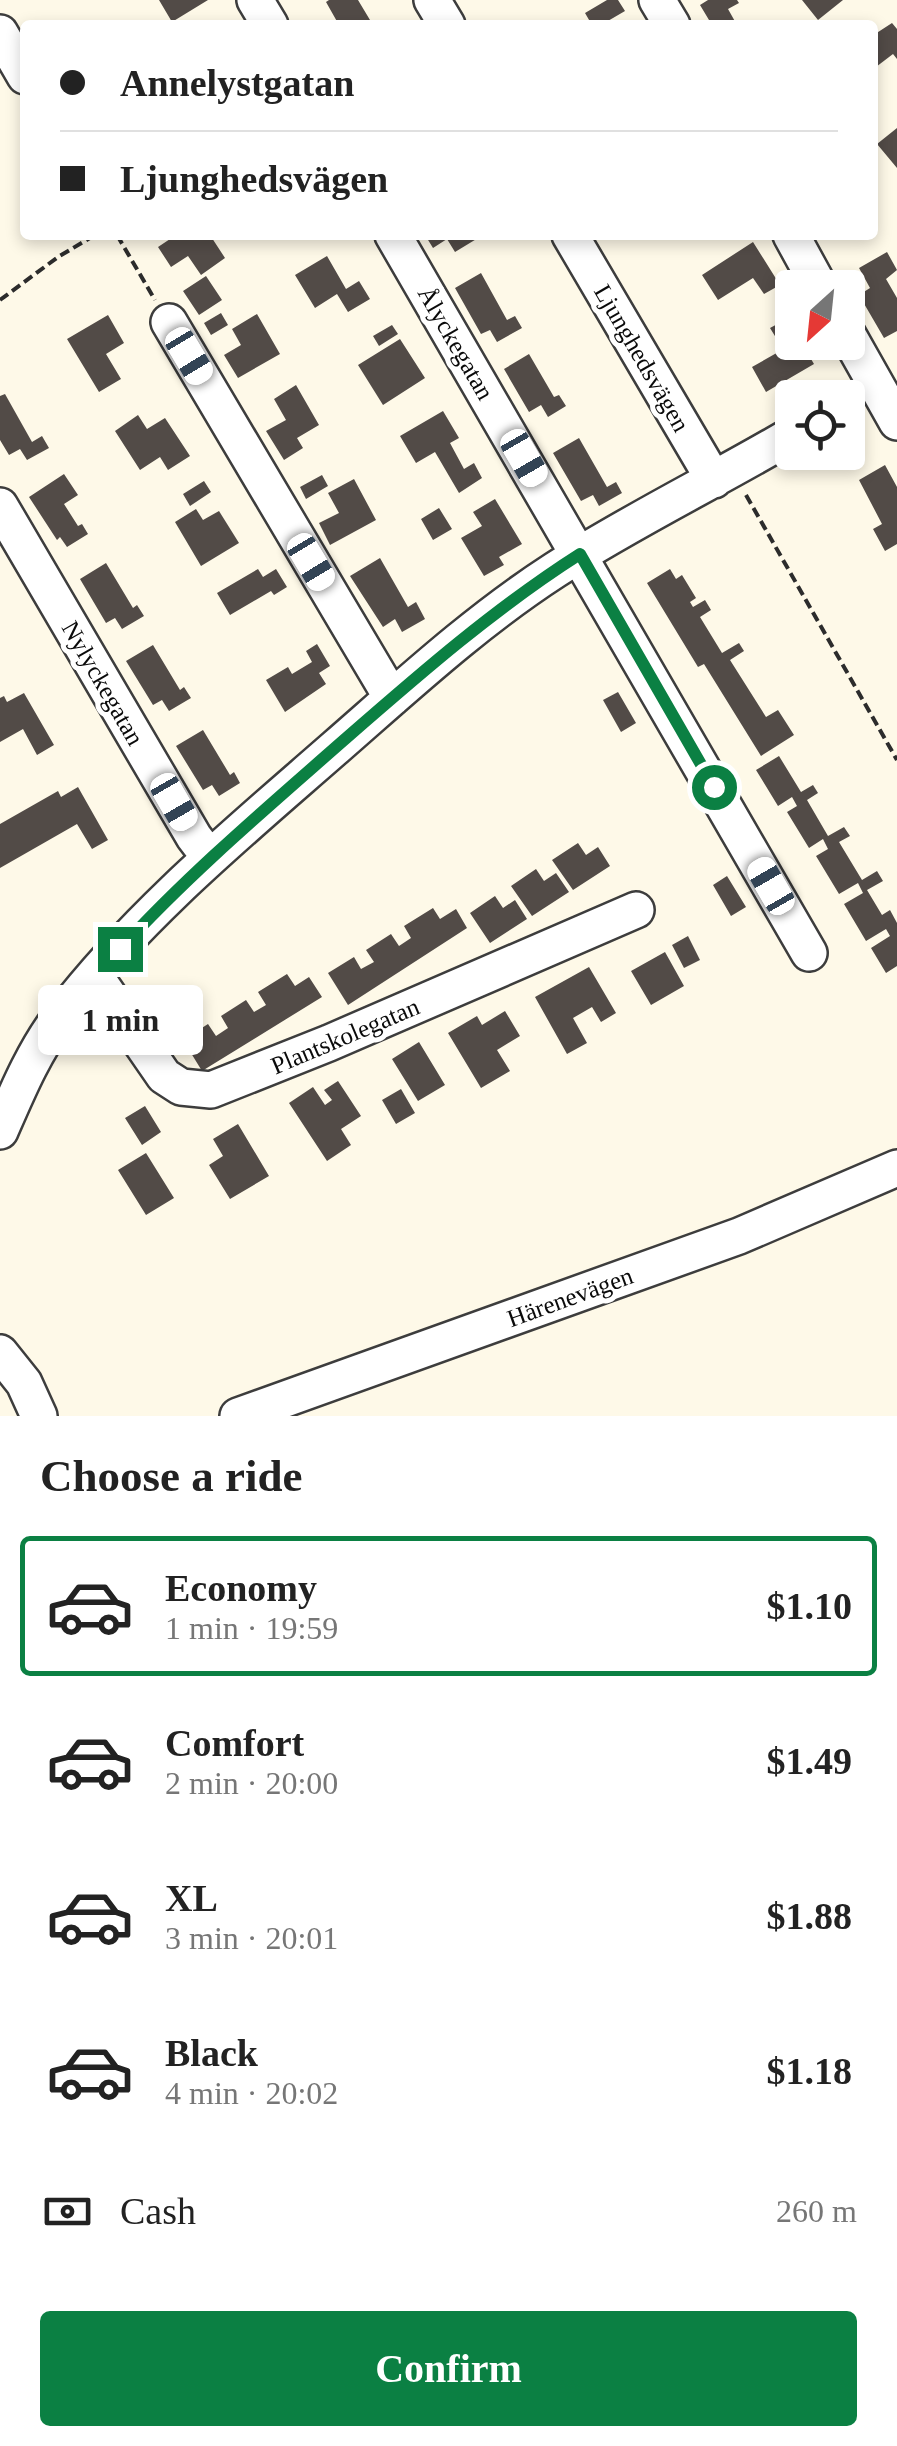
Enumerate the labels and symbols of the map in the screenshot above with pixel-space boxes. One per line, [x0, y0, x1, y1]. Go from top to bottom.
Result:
north arrow [775, 270, 865, 360]
street label: Ljunghedsvägen [589, 280, 695, 437]
street label: Ålyckegatan [413, 282, 500, 405]
car [161, 323, 217, 389]
car [496, 425, 552, 491]
car [283, 529, 339, 595]
street label: Nylyckegatan [57, 616, 150, 750]
route start [692, 765, 737, 810]
car [146, 769, 202, 835]
car [743, 853, 799, 919]
route end [98, 927, 143, 972]
callout: 1 min [38, 984, 202, 1054]
street label: Plantskolegatan [267, 992, 424, 1079]
street label: Härenevägen [503, 1262, 637, 1332]

